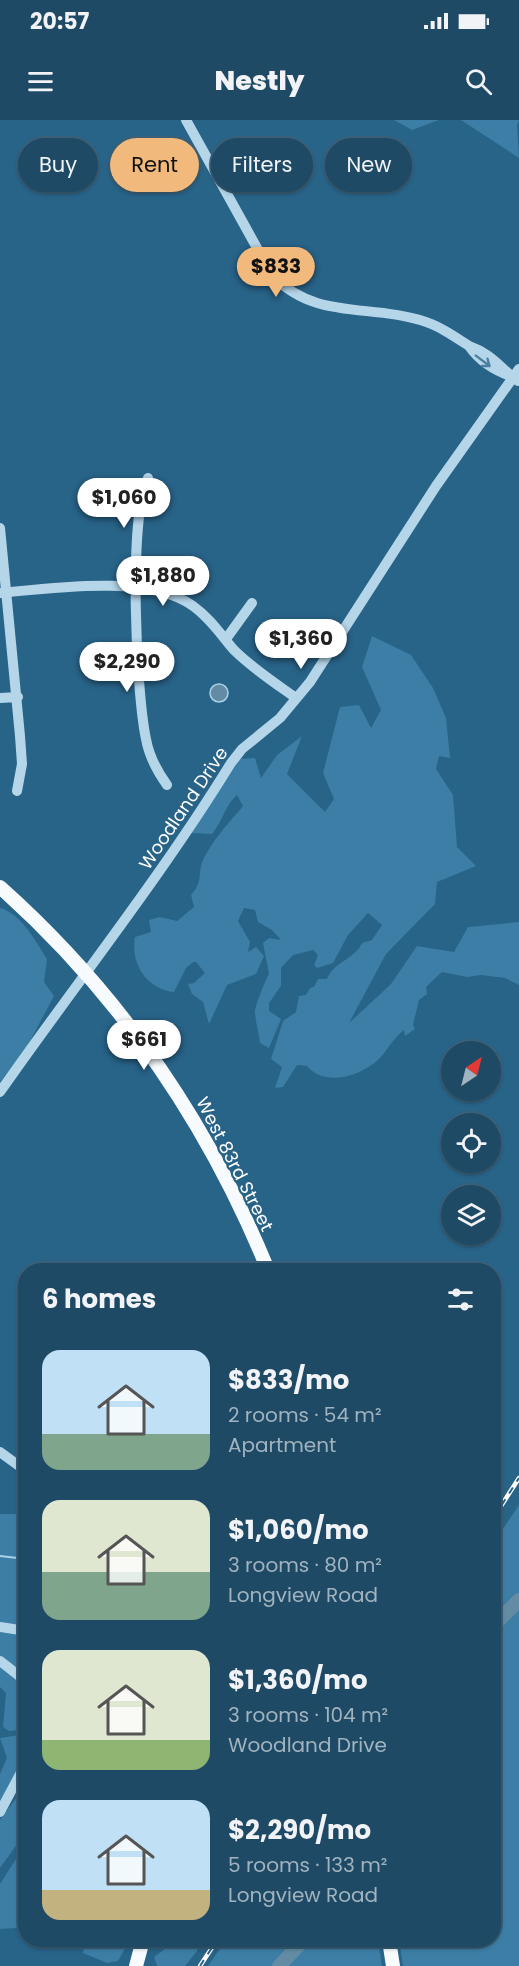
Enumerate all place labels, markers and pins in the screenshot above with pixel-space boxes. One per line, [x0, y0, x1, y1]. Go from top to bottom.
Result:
pin: $833 [240, 247, 312, 298]
pin: $1,060 [75, 478, 173, 529]
pin: $1,880 [114, 556, 212, 607]
pin: $1,360 [252, 619, 350, 670]
pin: $2,290 [78, 642, 176, 693]
pin: $661 [108, 1020, 180, 1071]

